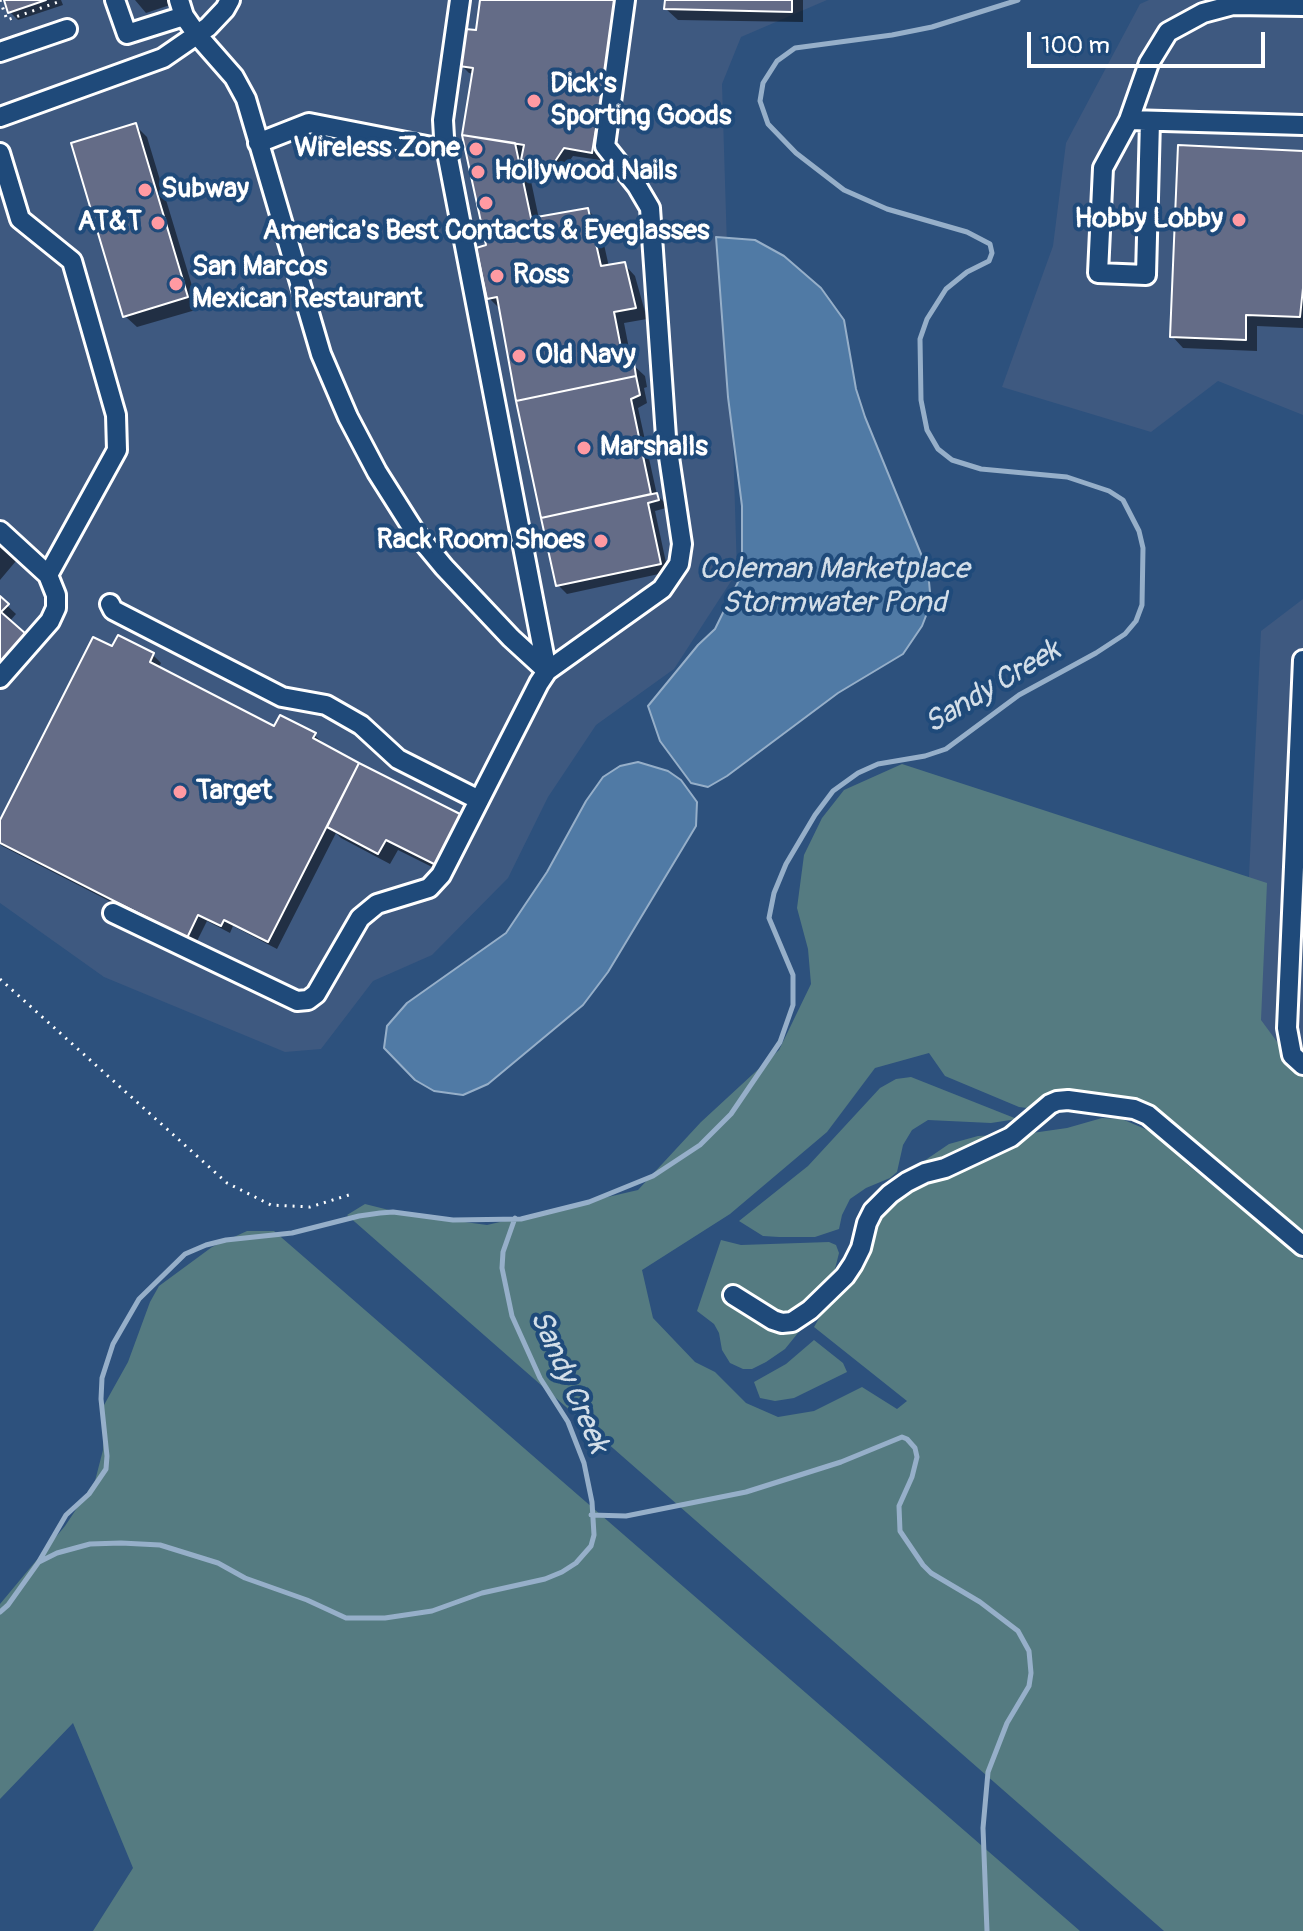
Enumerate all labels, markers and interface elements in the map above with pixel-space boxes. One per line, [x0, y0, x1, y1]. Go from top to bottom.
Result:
scale bar [1031, 16, 1269, 66]
text: 100 m [1041, 31, 1110, 60]
place label: Dick's Sporting Goods [550, 68, 731, 134]
marker: Dick's Sporting Goods [525, 92, 543, 110]
place label: Wireless Zone [294, 132, 460, 166]
marker: Wireless Zone [467, 140, 485, 158]
place label: Hollywood Nails [494, 155, 677, 189]
marker: Hollywood Nails [469, 163, 487, 181]
place label: Subway [161, 173, 249, 207]
marker: Subway [136, 181, 154, 199]
marker: America's Best Contacts & Eyeglasses [477, 194, 495, 212]
place label: Hobby Lobby [1074, 203, 1223, 237]
place label: AT&T [77, 206, 142, 240]
marker: Hobby Lobby [1230, 211, 1248, 229]
marker: AT&T [149, 214, 167, 232]
place label: America's Best Contacts & Eyeglasses [263, 215, 709, 249]
place label: San Marcos Mexican Restaurant [192, 251, 423, 317]
place label: Ross [513, 259, 569, 293]
marker: Ross [488, 267, 506, 285]
marker: San Marcos Mexican Restaurant [167, 275, 185, 293]
place label: Old Navy [535, 339, 636, 373]
marker: Old Navy [510, 347, 528, 365]
place label: Marshalls [600, 431, 708, 465]
marker: Marshalls [575, 439, 593, 457]
place label: Rack Room Shoes [377, 524, 585, 558]
marker: Rack Room Shoes [592, 532, 610, 550]
water label: Coleman Marketplace Stormwater Pond [699, 552, 969, 622]
water label: Sandy Creek [919, 633, 1067, 743]
place label: Target [196, 775, 272, 809]
marker: Target [171, 783, 189, 801]
water label: Sandy Creek [521, 1305, 615, 1459]

